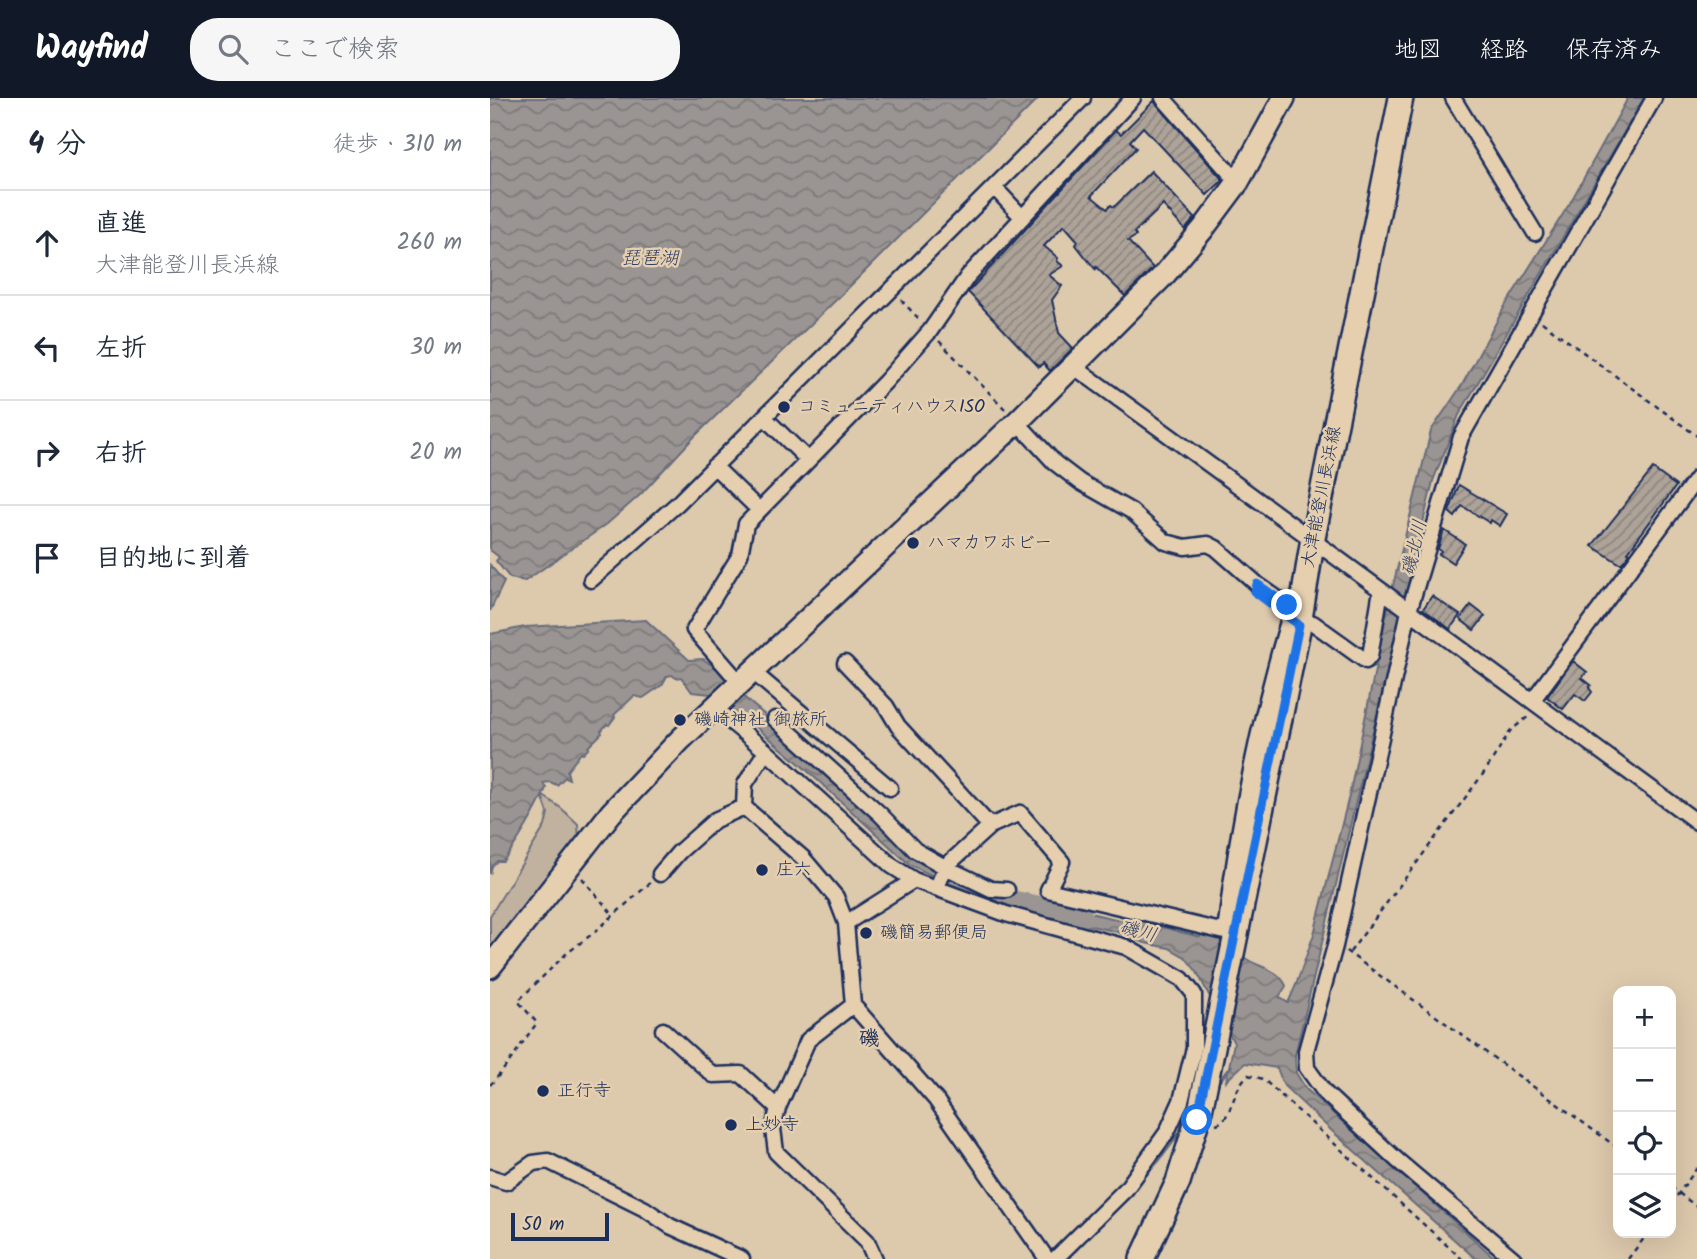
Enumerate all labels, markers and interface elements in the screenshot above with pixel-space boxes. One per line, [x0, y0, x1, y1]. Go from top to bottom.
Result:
search box [190, 18, 680, 81]
text: Wayfind [35, 23, 148, 76]
text: ここで検索 [270, 29, 400, 71]
icon: search [214, 30, 252, 68]
text: 地図 [1394, 31, 1442, 70]
text: 経路 [1480, 31, 1528, 70]
text: 保存済み [1566, 31, 1662, 70]
text: 4 分 [28, 121, 86, 169]
text: 徒歩 · 310 m [333, 127, 462, 163]
text: 直進 [95, 203, 147, 245]
icon: ahead [28, 224, 66, 262]
text: 260 m [397, 225, 462, 261]
water label: 琵琶湖 [621, 244, 680, 274]
text: 大津能登川長浜線 [95, 248, 279, 284]
text: 左折 [95, 328, 147, 370]
icon: left [28, 329, 66, 367]
text: 30 m [410, 330, 462, 366]
place label: コミュニティハウスISO [798, 393, 985, 422]
marker: コミュニティハウスISO [776, 399, 792, 415]
street label: 大津能登川長浜線 [1294, 424, 1350, 570]
text: 右折 [95, 433, 147, 475]
icon: right [28, 434, 66, 472]
text: 20 m [410, 435, 462, 471]
water label: 磯北川 [1394, 517, 1436, 579]
place label: ハマカワホビー [927, 529, 1052, 558]
marker: ハマカワホビー [905, 535, 921, 551]
text: 目的地に到着 [95, 538, 251, 580]
icon: arrive [28, 539, 66, 577]
route end [1271, 589, 1302, 620]
place label: 磯崎神社 御旅所 [694, 706, 827, 735]
marker: 磯崎神社 御旅所 [672, 712, 688, 728]
place label: 庄六 [776, 856, 812, 885]
marker: 庄六 [754, 862, 770, 878]
water label: 磯川 [1116, 913, 1160, 951]
place label: 磯簡易郵便局 [880, 919, 988, 948]
marker: 磯簡易郵便局 [858, 925, 874, 941]
map controls [1613, 986, 1676, 1238]
button: + [1613, 986, 1676, 1049]
district label: 磯 [859, 1023, 880, 1056]
button: − [1613, 1049, 1676, 1112]
place label: 正行寺 [557, 1077, 611, 1106]
marker: 正行寺 [535, 1083, 551, 1099]
route start [1181, 1104, 1212, 1135]
place label: 上妙寺 [745, 1111, 799, 1140]
button: locate [1613, 1112, 1676, 1175]
marker: 上妙寺 [723, 1117, 739, 1133]
button: layers [1613, 1175, 1676, 1238]
scale bar [511, 1210, 609, 1242]
text: 50 m [522, 1210, 564, 1240]

